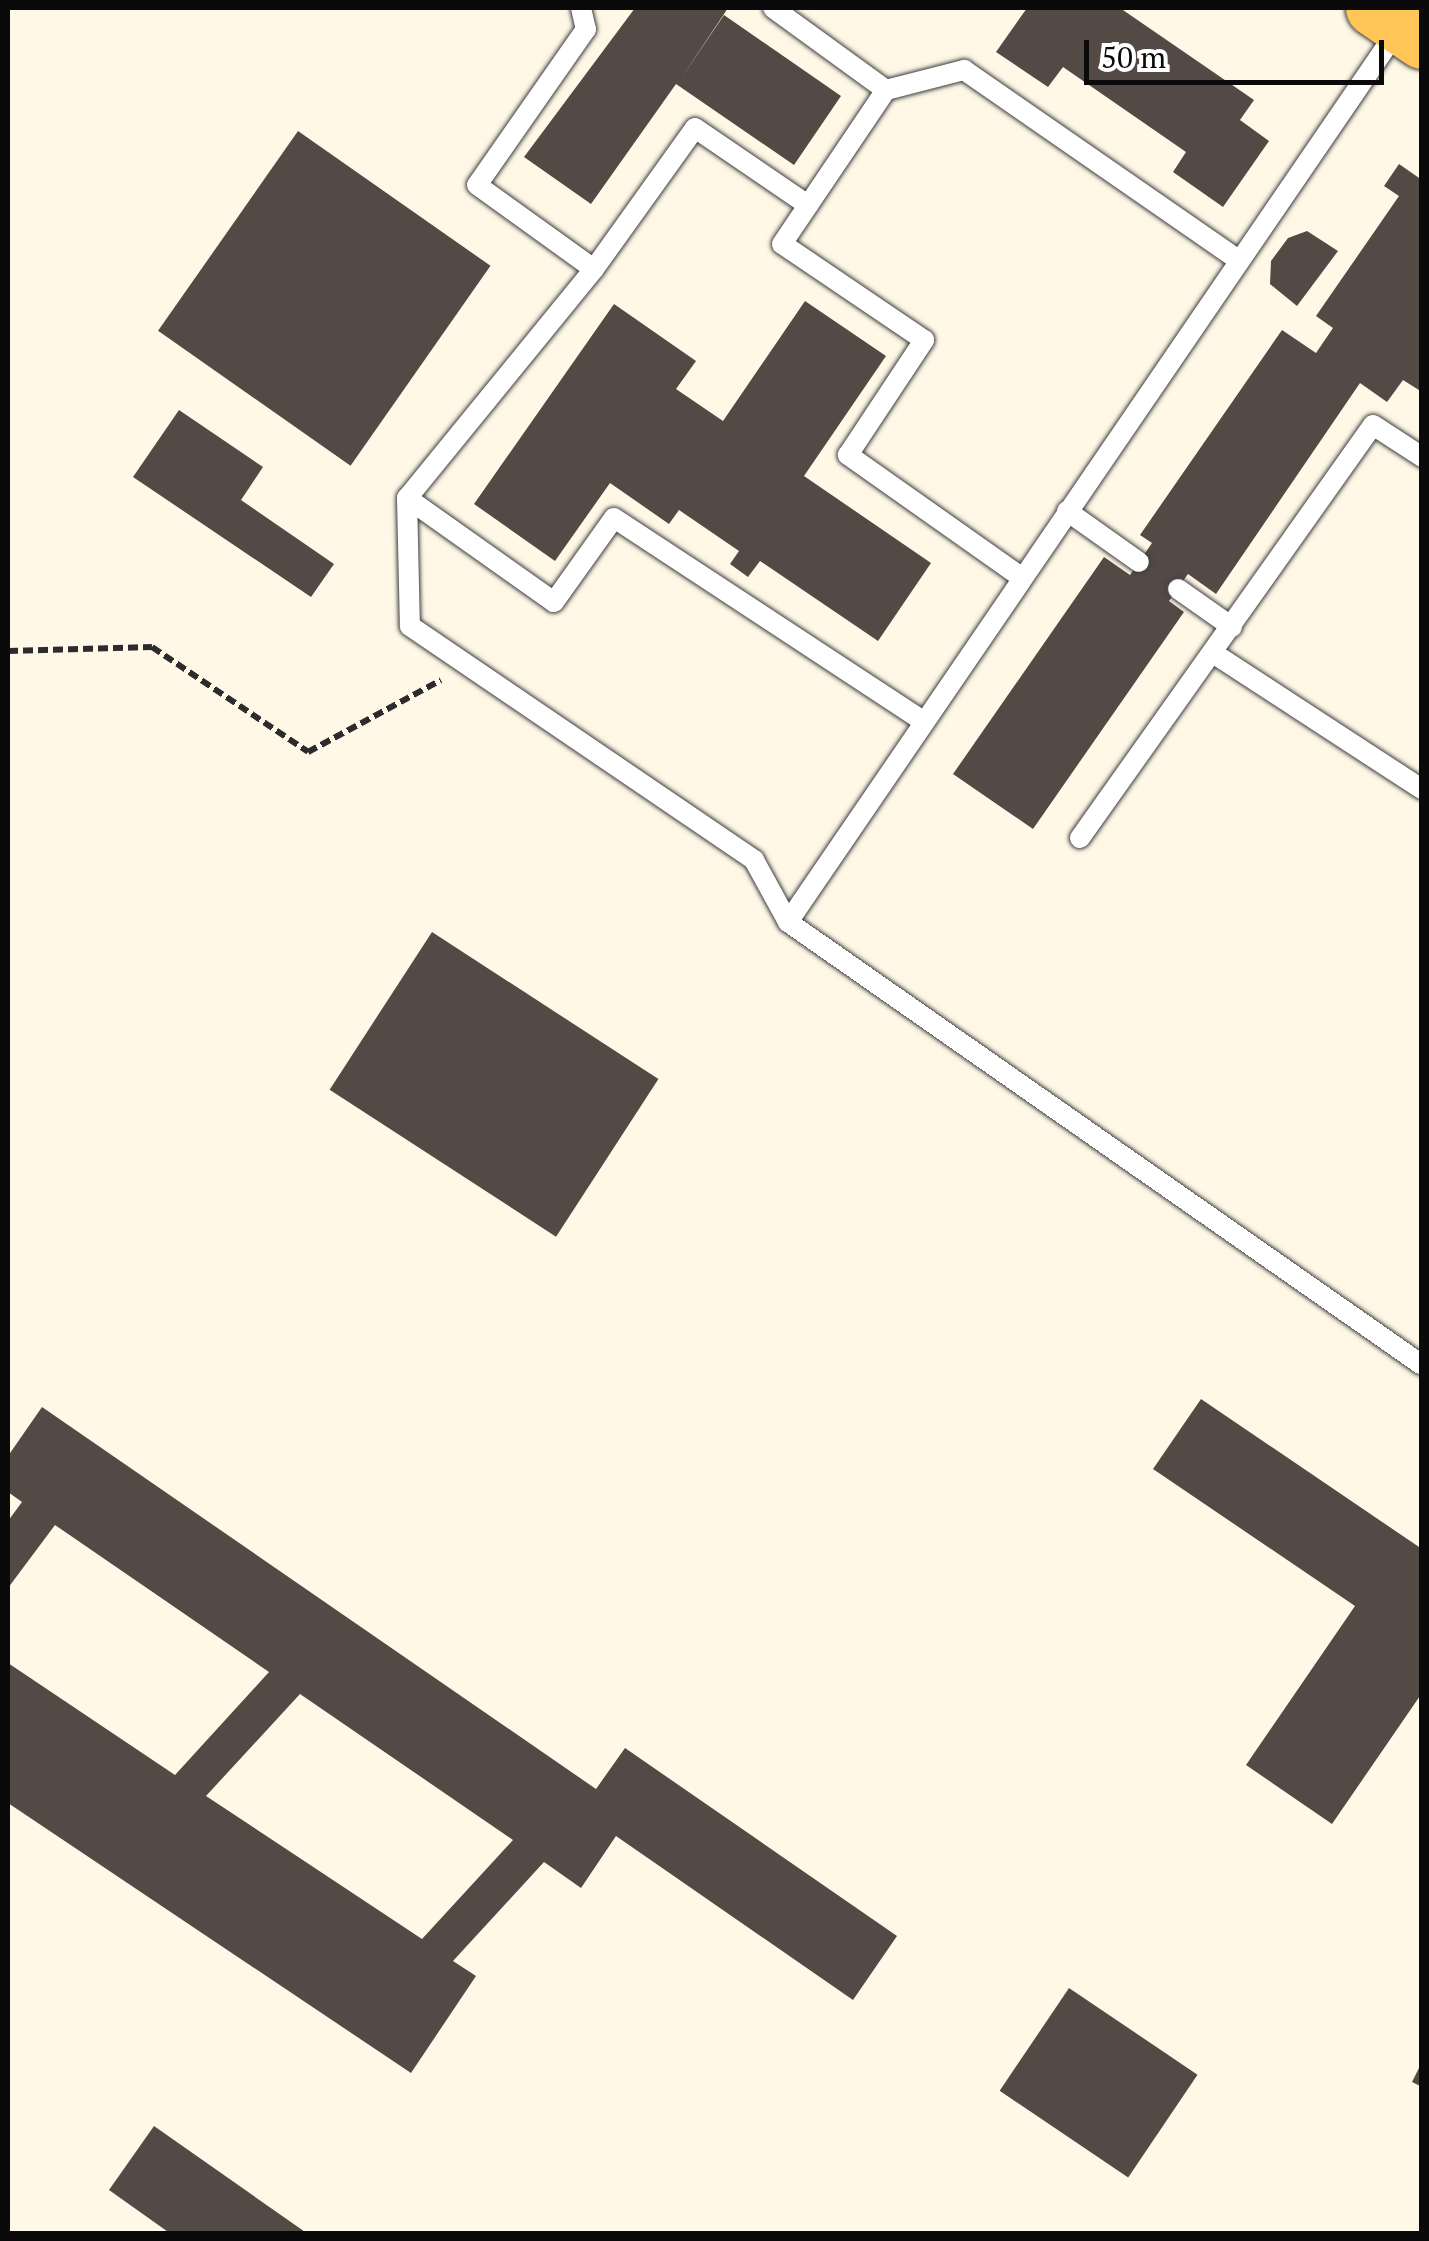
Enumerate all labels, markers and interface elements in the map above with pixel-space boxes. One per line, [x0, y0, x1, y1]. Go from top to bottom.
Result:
scale bar [1089, 20, 1389, 82]
text: 50 m [1101, 37, 1166, 77]

